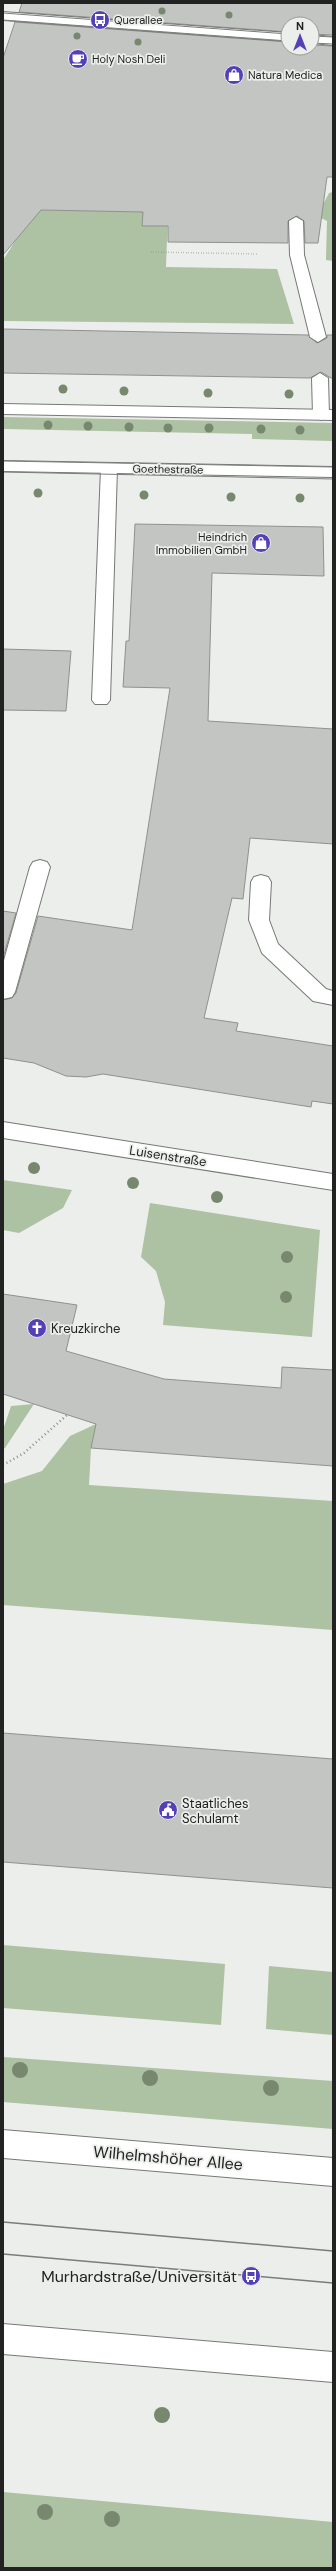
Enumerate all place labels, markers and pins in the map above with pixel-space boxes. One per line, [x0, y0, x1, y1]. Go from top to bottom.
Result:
bus stop icon: Querallee [89, 9, 111, 31]
place label: Querallee [114, 13, 163, 27]
cafe icon: Holy Nosh Deli [67, 48, 89, 70]
place label: Holy Nosh Deli [92, 52, 165, 66]
shop icon: Natura Medica [223, 64, 245, 86]
place label: Natura Medica [248, 68, 322, 82]
place label: Heindrich Immobilien GmbH [156, 530, 247, 557]
shop icon: Heindrich Immobilien GmbH [250, 532, 272, 554]
church icon: Kreuzkirche [26, 1317, 48, 1339]
place label: Kreuzkirche [51, 1320, 120, 1337]
place label: Staatliches Schulamt [182, 1795, 249, 1827]
public building icon: Staatliches Schulamt [157, 1799, 179, 1821]
bus stop icon: Murhardstraße/Universität [240, 2265, 262, 2287]
place label: Murhardstraße/Universität [41, 2266, 237, 2287]

